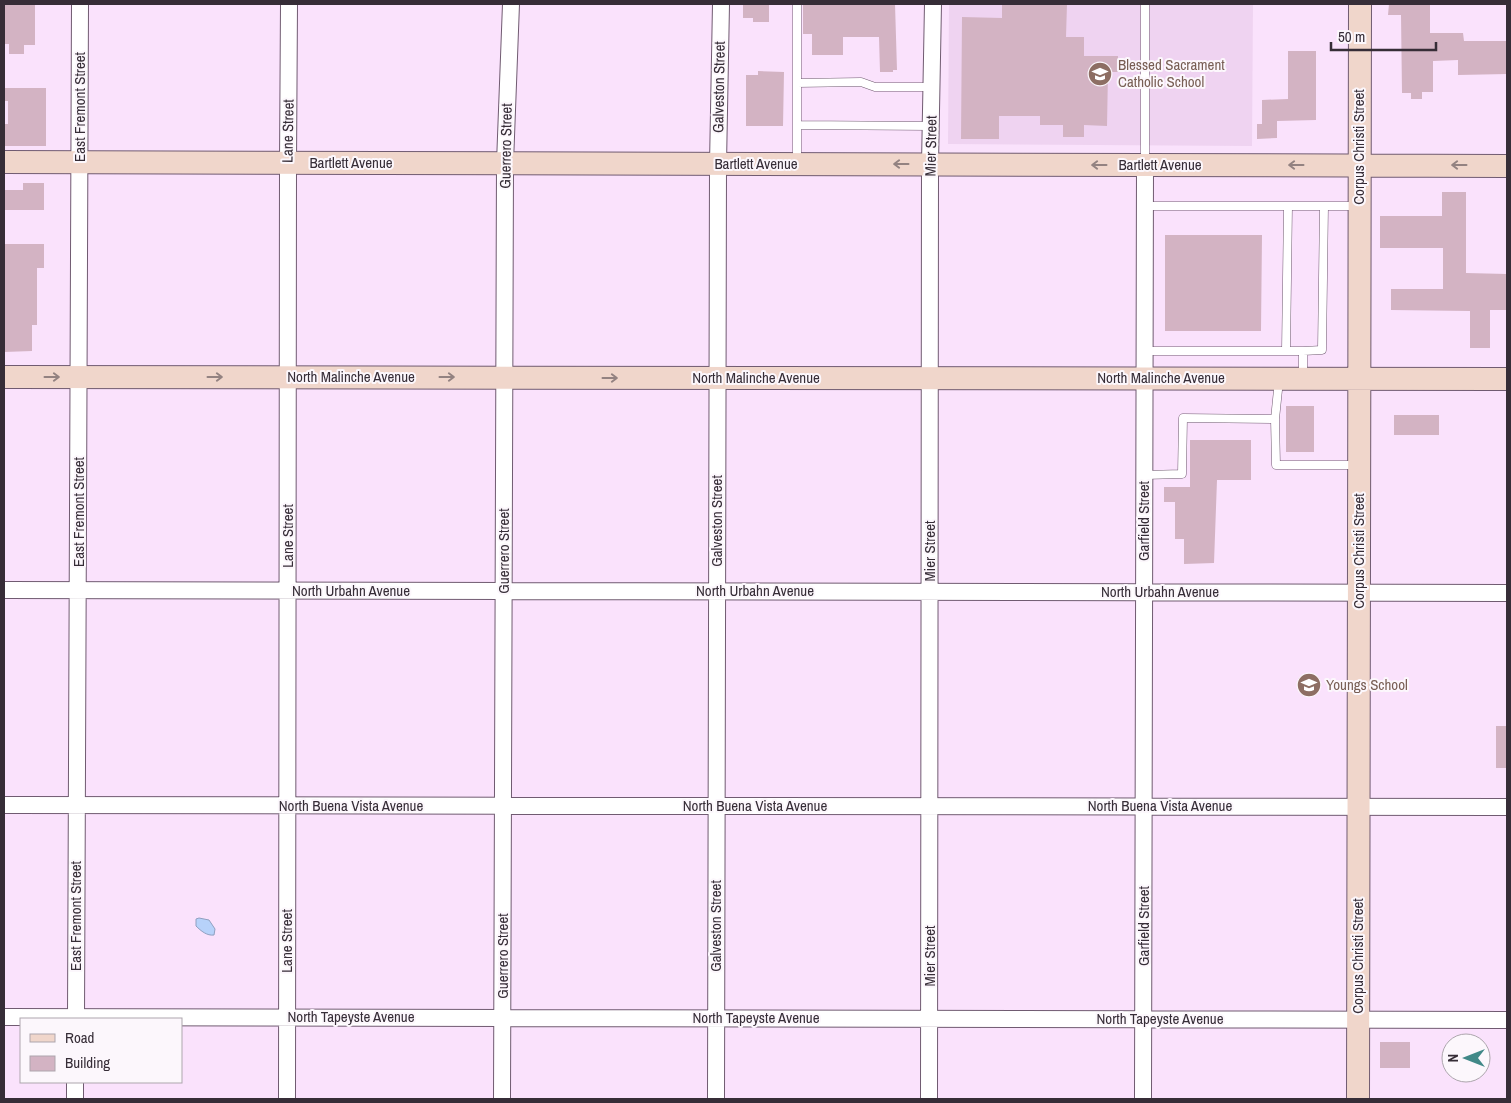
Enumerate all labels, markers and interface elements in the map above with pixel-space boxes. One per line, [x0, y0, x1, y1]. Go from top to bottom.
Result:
scale bar [1331, 20, 1436, 52]
text: 50 m [1338, 26, 1365, 47]
street label: Galveston Street [707, 40, 730, 133]
street label: East Fremont Street [69, 51, 90, 162]
place label: Blessed Sacrament Catholic School [1118, 54, 1225, 92]
school or university icon: Blessed Sacrament Catholic School [1087, 61, 1113, 87]
street label: Corpus Christi Street [1348, 89, 1369, 205]
street label: Lane Street [276, 98, 299, 163]
street label: Guerrero Street [494, 103, 517, 189]
street label: Mier Street [919, 115, 942, 177]
street label: Bartlett Avenue [309, 152, 393, 173]
street label: Bartlett Avenue [714, 153, 798, 174]
street label: Bartlett Avenue [1118, 154, 1202, 175]
one-way arrow [893, 159, 910, 169]
one-way arrow [1091, 160, 1107, 170]
one-way arrow [1288, 160, 1304, 170]
one-way arrow [1451, 161, 1467, 170]
street label: North Malinche Avenue [287, 366, 415, 387]
street label: North Malinche Avenue [692, 367, 820, 388]
street label: North Malinche Avenue [1097, 367, 1225, 388]
one-way arrow [44, 372, 60, 382]
one-way arrow [206, 372, 223, 382]
one-way arrow [439, 372, 455, 382]
one-way arrow [602, 373, 618, 383]
street label: East Fremont Street [68, 456, 89, 567]
street label: Galveston Street [706, 475, 727, 567]
street label: Garfield Street [1133, 480, 1154, 561]
street label: Corpus Christi Street [1348, 493, 1369, 609]
street label: Lane Street [277, 504, 298, 568]
street label: Guerrero Street [493, 508, 514, 594]
street label: Mier Street [919, 520, 940, 581]
street label: North Urbahn Avenue [292, 580, 410, 601]
street label: North Urbahn Avenue [696, 580, 814, 601]
street label: North Urbahn Avenue [1101, 581, 1219, 602]
school or university icon: Youngs School [1296, 672, 1322, 698]
place label: Youngs School [1326, 674, 1408, 695]
street label: North Buena Vista Avenue [279, 795, 423, 816]
street label: North Buena Vista Avenue [683, 795, 827, 816]
street label: North Buena Vista Avenue [1088, 795, 1232, 816]
street label: East Fremont Street [65, 860, 86, 971]
street label: Galveston Street [705, 880, 726, 972]
street label: Garfield Street [1133, 885, 1154, 966]
street label: Corpus Christi Street [1347, 898, 1368, 1014]
street label: Lane Street [276, 909, 297, 973]
street label: Guerrero Street [492, 913, 513, 999]
street label: Mier Street [919, 925, 940, 986]
street label: North Tapeyste Avenue [287, 1006, 415, 1027]
street label: North Tapeyste Avenue [692, 1007, 820, 1028]
street label: North Tapeyste Avenue [1096, 1008, 1224, 1029]
legend [20, 1018, 182, 1083]
text: Road [65, 1027, 94, 1048]
north arrow [1441, 1033, 1491, 1083]
text: Building [65, 1052, 110, 1073]
text: N [1444, 1054, 1462, 1062]

